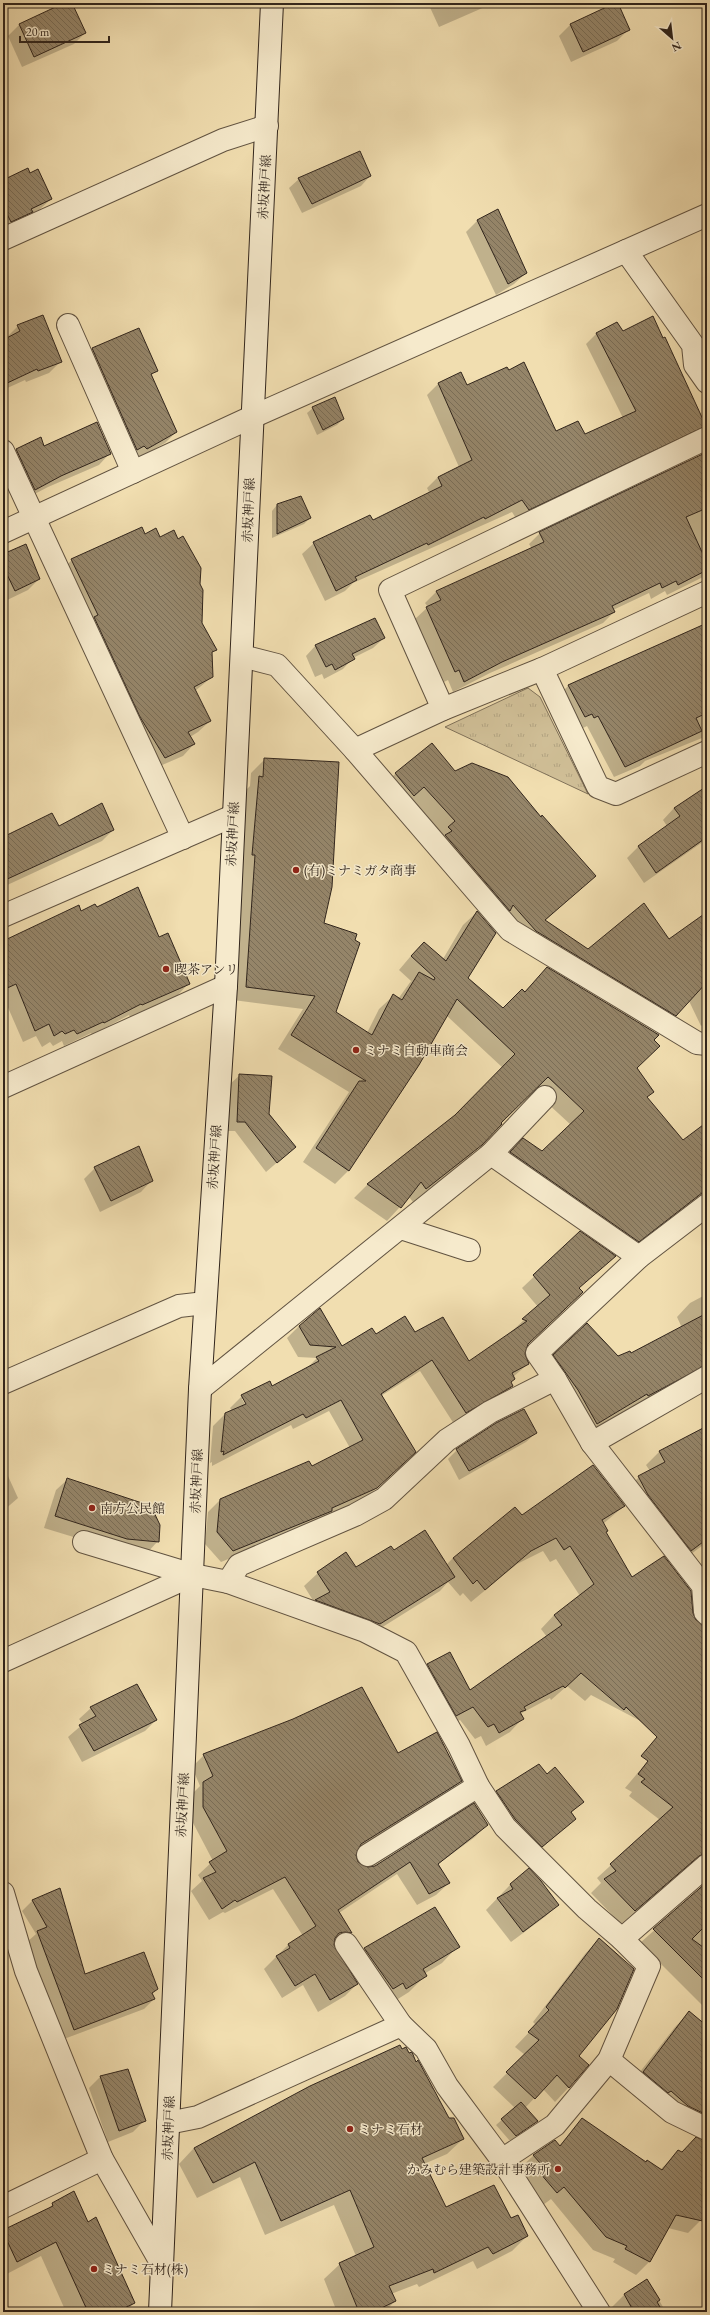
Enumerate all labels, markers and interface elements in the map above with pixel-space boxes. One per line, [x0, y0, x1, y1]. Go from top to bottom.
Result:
scale bar [20, 18, 109, 44]
north arrow [652, 18, 692, 58]
text: 20 m [26, 24, 50, 40]
text: N [669, 39, 684, 55]
street label: 赤坂神戸線 [254, 154, 275, 220]
street label: 赤坂神戸線 [239, 477, 258, 543]
street label: 赤坂神戸線 [222, 801, 243, 867]
place label: (有)ミナミガタ商事 [304, 862, 416, 879]
marker: (有)ミナミガタ商事 [291, 865, 301, 875]
place label: 喫茶アンリ [174, 961, 238, 978]
marker: 喫茶アンリ [161, 964, 171, 974]
place label: ミナミ自動車商会 [364, 1042, 468, 1059]
marker: ミナミ自動車商会 [351, 1045, 361, 1055]
street label: 赤坂神戸線 [204, 1124, 225, 1190]
street label: 赤坂神戸線 [187, 1448, 206, 1514]
place label: 南方公民館 [100, 1500, 165, 1517]
marker: 南方公民館 [87, 1503, 97, 1513]
street label: 赤坂神戸線 [172, 1772, 193, 1838]
street label: 赤坂神戸線 [159, 2095, 178, 2161]
place label: ミナミ石材 [358, 2121, 423, 2138]
marker: ミナミ石材 [345, 2124, 355, 2134]
place label: かみむら建築設計事務所 [407, 2161, 550, 2178]
marker: かみむら建築設計事務所 [553, 2164, 563, 2174]
place label: ミナミ石材(株) [102, 2261, 188, 2278]
marker: ミナミ石材(株) [89, 2264, 99, 2274]

